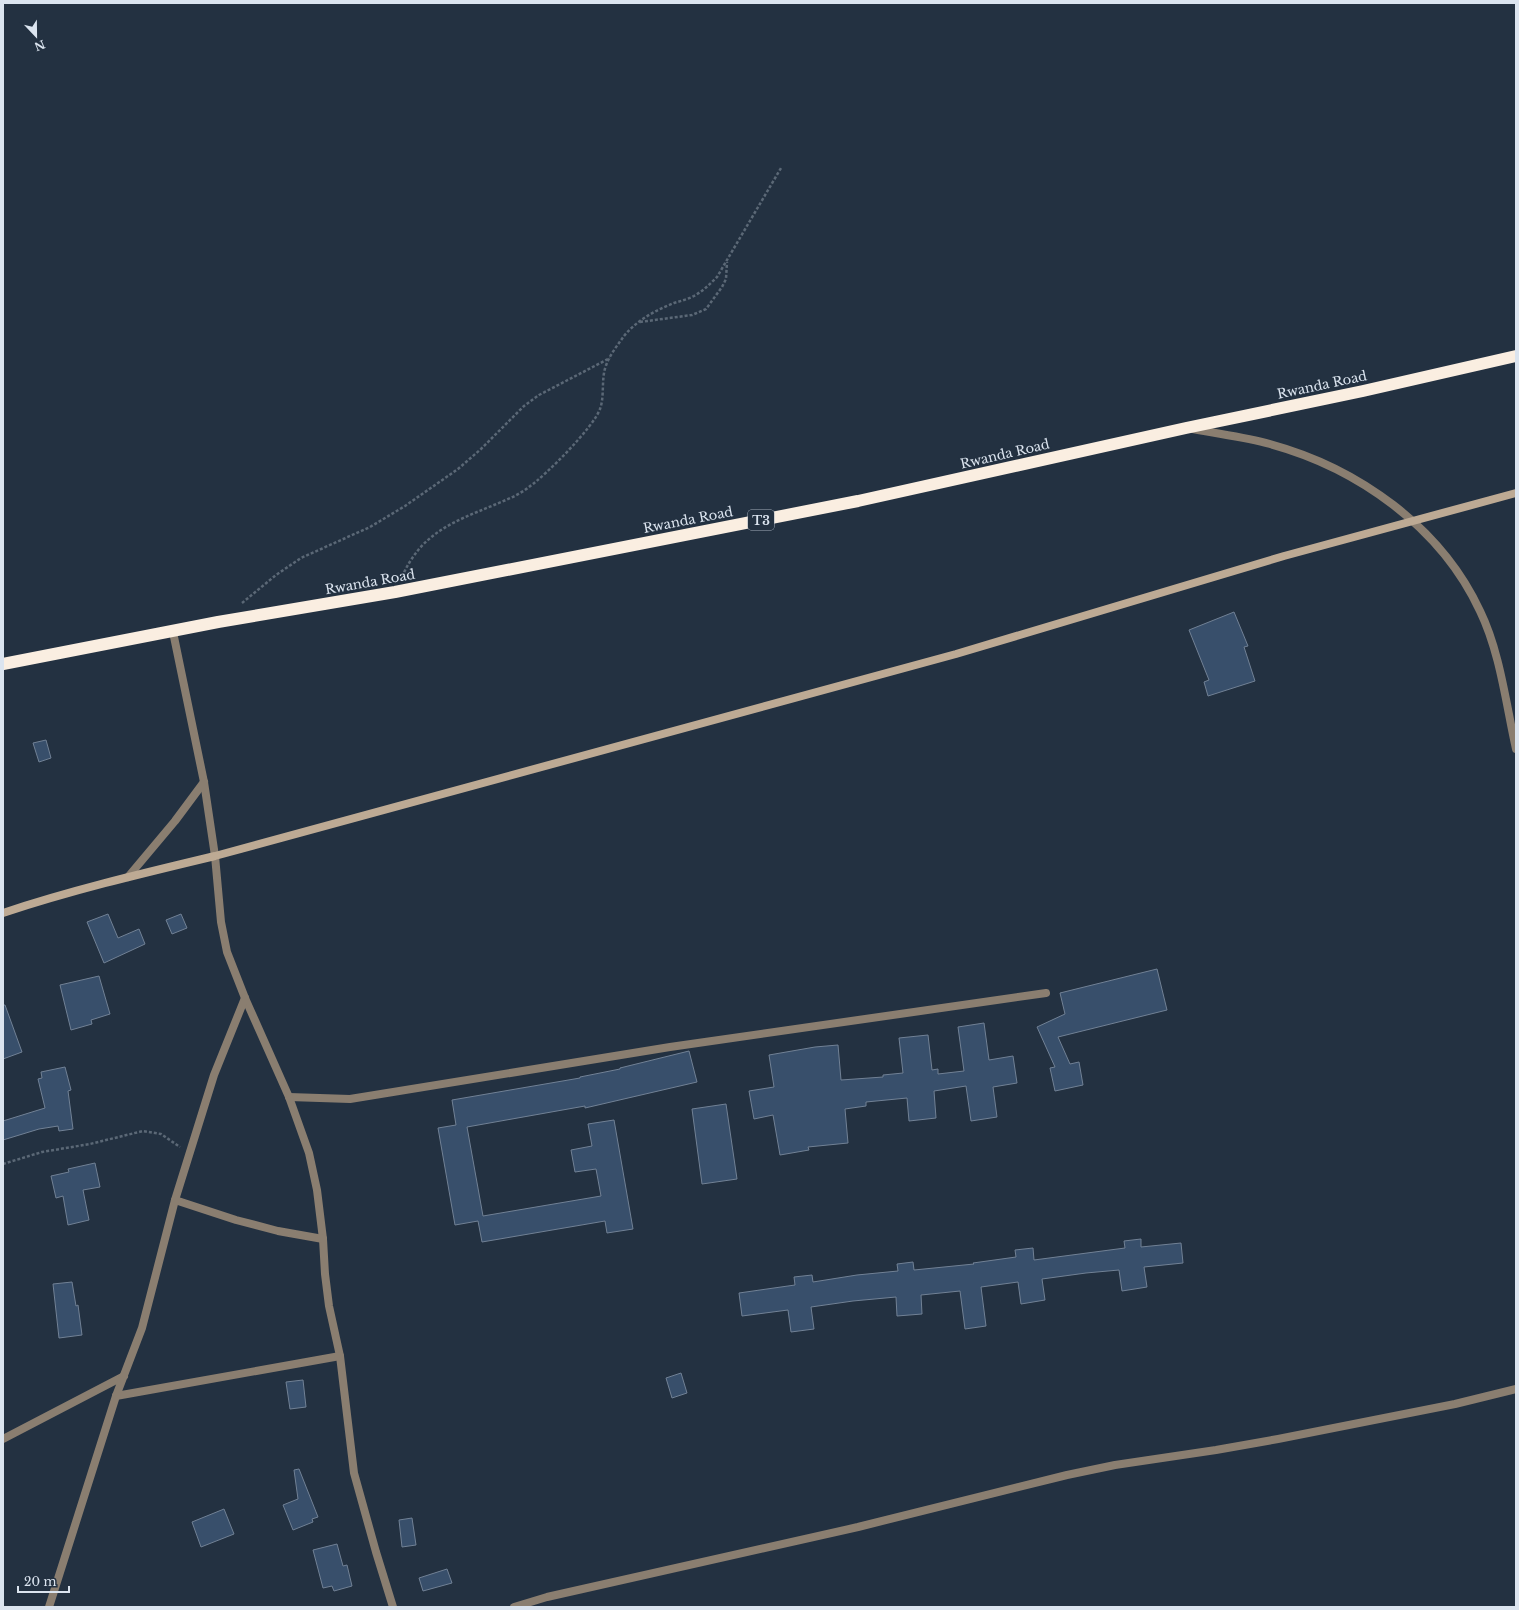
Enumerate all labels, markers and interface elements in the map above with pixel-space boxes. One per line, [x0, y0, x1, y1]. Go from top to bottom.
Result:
north arrow [16, 16, 56, 56]
text: N [32, 37, 47, 54]
street label: Rwanda Road [1276, 367, 1369, 403]
street label: Rwanda Road [959, 435, 1052, 473]
street label: Rwanda Road [642, 503, 735, 537]
road number: T3 [748, 510, 774, 530]
street label: Rwanda Road [324, 566, 417, 598]
scale bar [18, 1568, 69, 1594]
text: 20 m [24, 1574, 56, 1589]

